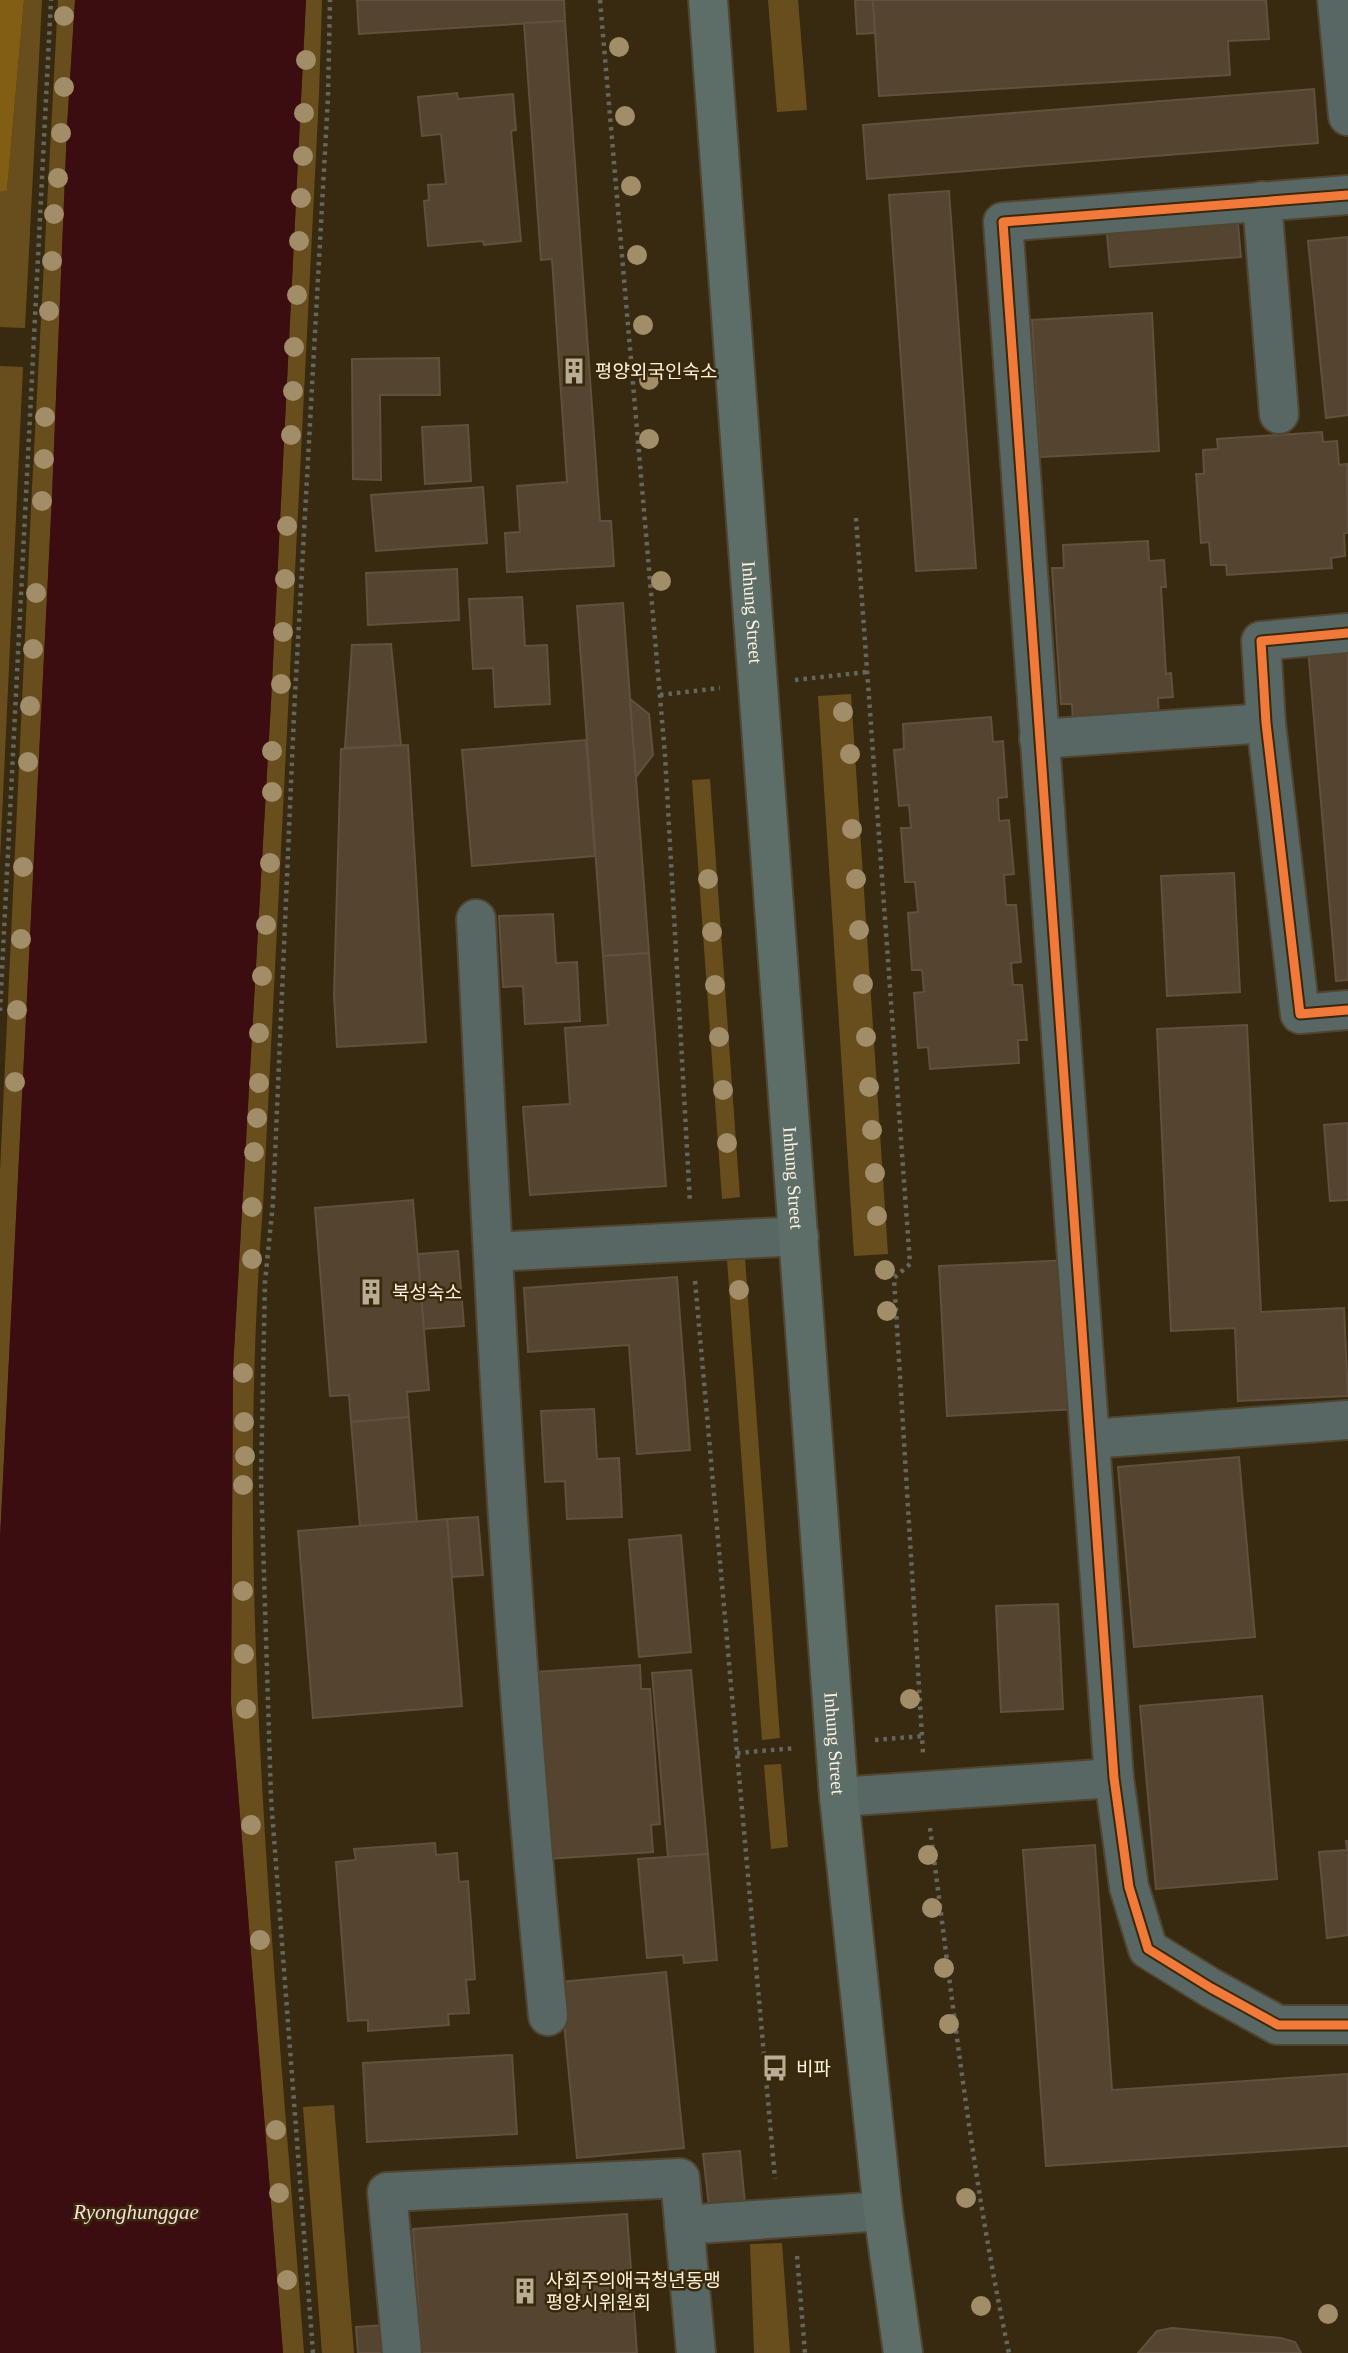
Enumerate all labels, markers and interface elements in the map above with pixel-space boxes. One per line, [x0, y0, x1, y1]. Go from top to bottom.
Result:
building icon: 평양외국인숙소 [559, 356, 589, 386]
place label: 평양외국인숙소 [595, 361, 717, 382]
street label: Inhung Street [738, 560, 767, 665]
street label: Inhung Street [780, 1126, 808, 1231]
building icon: 북성숙소 [356, 1277, 386, 1307]
place label: 북성숙소 [392, 1282, 462, 1303]
street label: Inhung Street [821, 1691, 849, 1796]
bus stop icon: 비파 [760, 2053, 790, 2083]
place label: 비파 [796, 2058, 831, 2079]
water label: Ryonghunggae [72, 2200, 199, 2224]
place label: 사회주의애국청년동맹 평양시위원회 [546, 2270, 721, 2313]
building icon: 사회주의애국청년동맹 평양시위원회 [510, 2276, 540, 2306]

